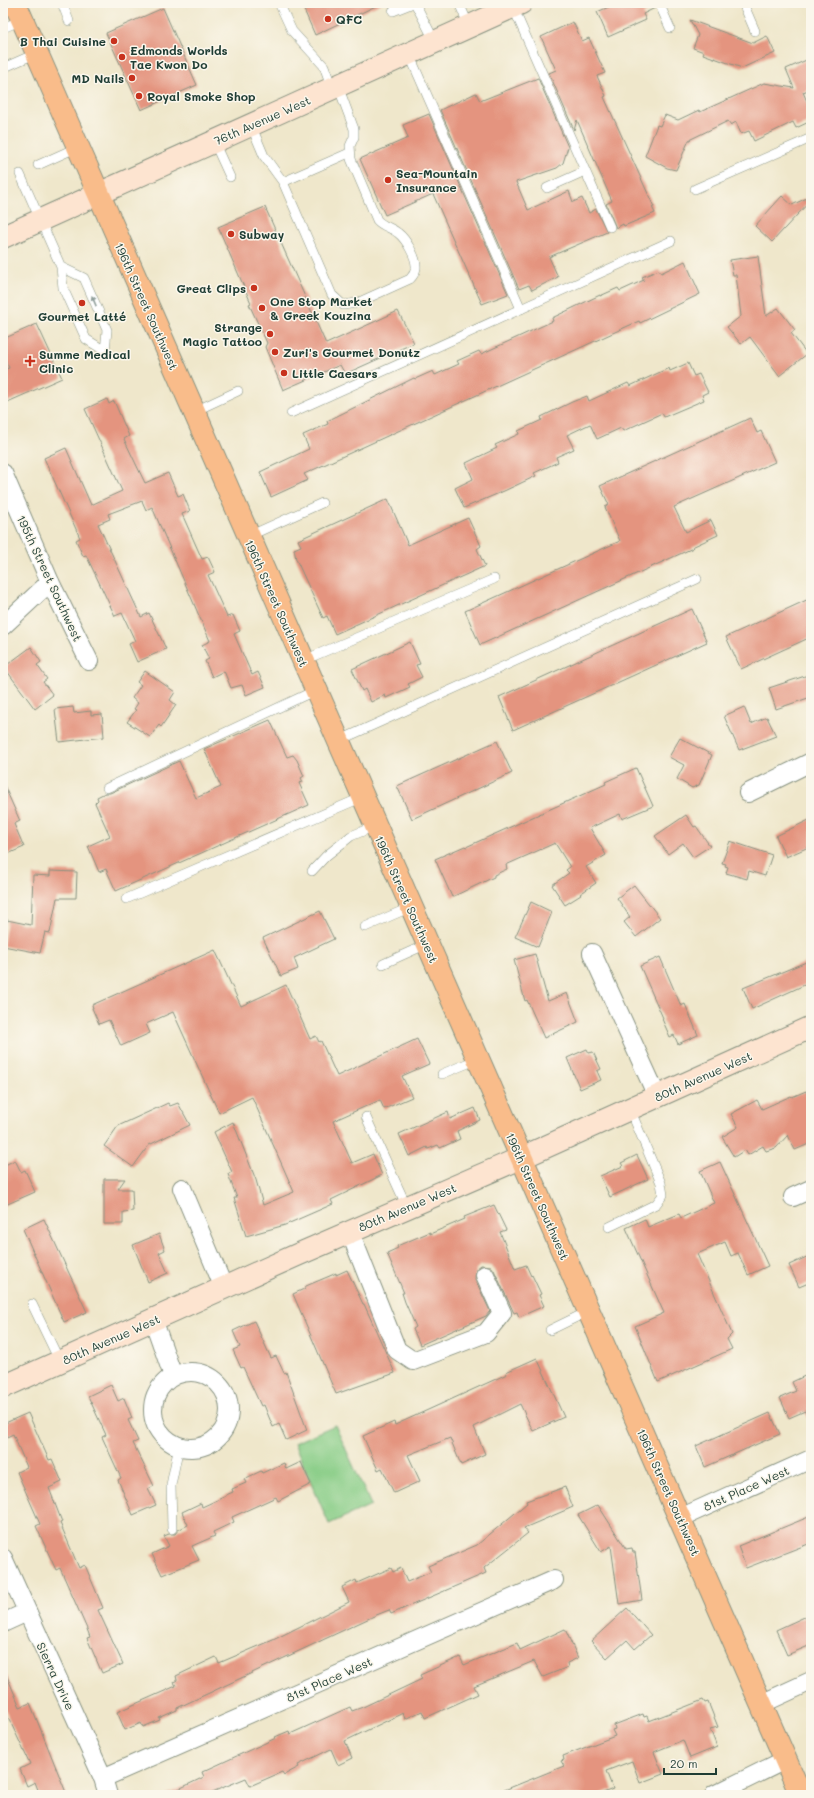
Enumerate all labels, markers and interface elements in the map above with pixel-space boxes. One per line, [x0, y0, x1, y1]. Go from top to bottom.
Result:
place label: QFC [336, 11, 362, 27]
marker: QFC [323, 14, 333, 24]
place label: B Thai Cuisine [20, 33, 106, 49]
marker: B Thai Cuisine [109, 36, 119, 46]
place label: Edmonds Worlds Tae Kwon Do [130, 42, 228, 72]
marker: Edmonds Worlds Tae Kwon Do [117, 52, 127, 62]
place label: MD Nails [72, 70, 124, 86]
marker: MD Nails [127, 73, 137, 83]
place label: Royal Smoke Shop [147, 88, 256, 104]
marker: Royal Smoke Shop [134, 91, 144, 101]
street label: 76th Avenue West [211, 91, 313, 149]
place label: Sea-Mountain Insurance [396, 165, 478, 195]
marker: Sea-Mountain Insurance [383, 175, 393, 185]
place label: Subway [239, 226, 285, 242]
marker: Subway [226, 229, 236, 239]
street label: 196th Street Southwest [112, 240, 182, 372]
place label: Great Clips [177, 280, 246, 296]
marker: Great Clips [249, 283, 259, 293]
place label: One Stop Market & Greek Kouzina [270, 293, 372, 323]
one-way arrow [91, 295, 97, 307]
marker: Gourmet Latté [77, 298, 87, 308]
marker: One Stop Market & Greek Kouzina [257, 303, 267, 313]
place label: Gourmet Latté [38, 308, 126, 324]
place label: Strange Magic Tattoo [183, 319, 262, 349]
marker: Strange Magic Tattoo [265, 329, 275, 339]
place label: Zuri's Gourmet Donutz [283, 344, 420, 360]
place label: Summe Medical Clinic [39, 346, 130, 376]
marker: Zuri's Gourmet Donutz [270, 347, 280, 357]
marker: Summe Medical Clinic [24, 355, 36, 367]
place label: Little Caesars [292, 365, 378, 381]
marker: Little Caesars [279, 368, 289, 378]
street label: 195th Street Southwest [14, 512, 86, 644]
street label: 196th Street Southwest [242, 537, 312, 669]
street label: 196th Street Southwest [372, 833, 442, 965]
street label: 80th Avenue West [652, 1047, 754, 1105]
street label: 196th Street Southwest [503, 1130, 573, 1262]
street label: 80th Avenue West [356, 1179, 458, 1235]
street label: 80th Avenue West [60, 1310, 162, 1368]
street label: 196th Street Southwest [634, 1426, 704, 1558]
street label: 81st Place West [700, 1462, 792, 1514]
street label: Sierra Drive [33, 1640, 79, 1712]
street label: 81st Place West [283, 1653, 375, 1705]
scale bar [664, 1750, 716, 1776]
text: 20 m [670, 1755, 698, 1771]

